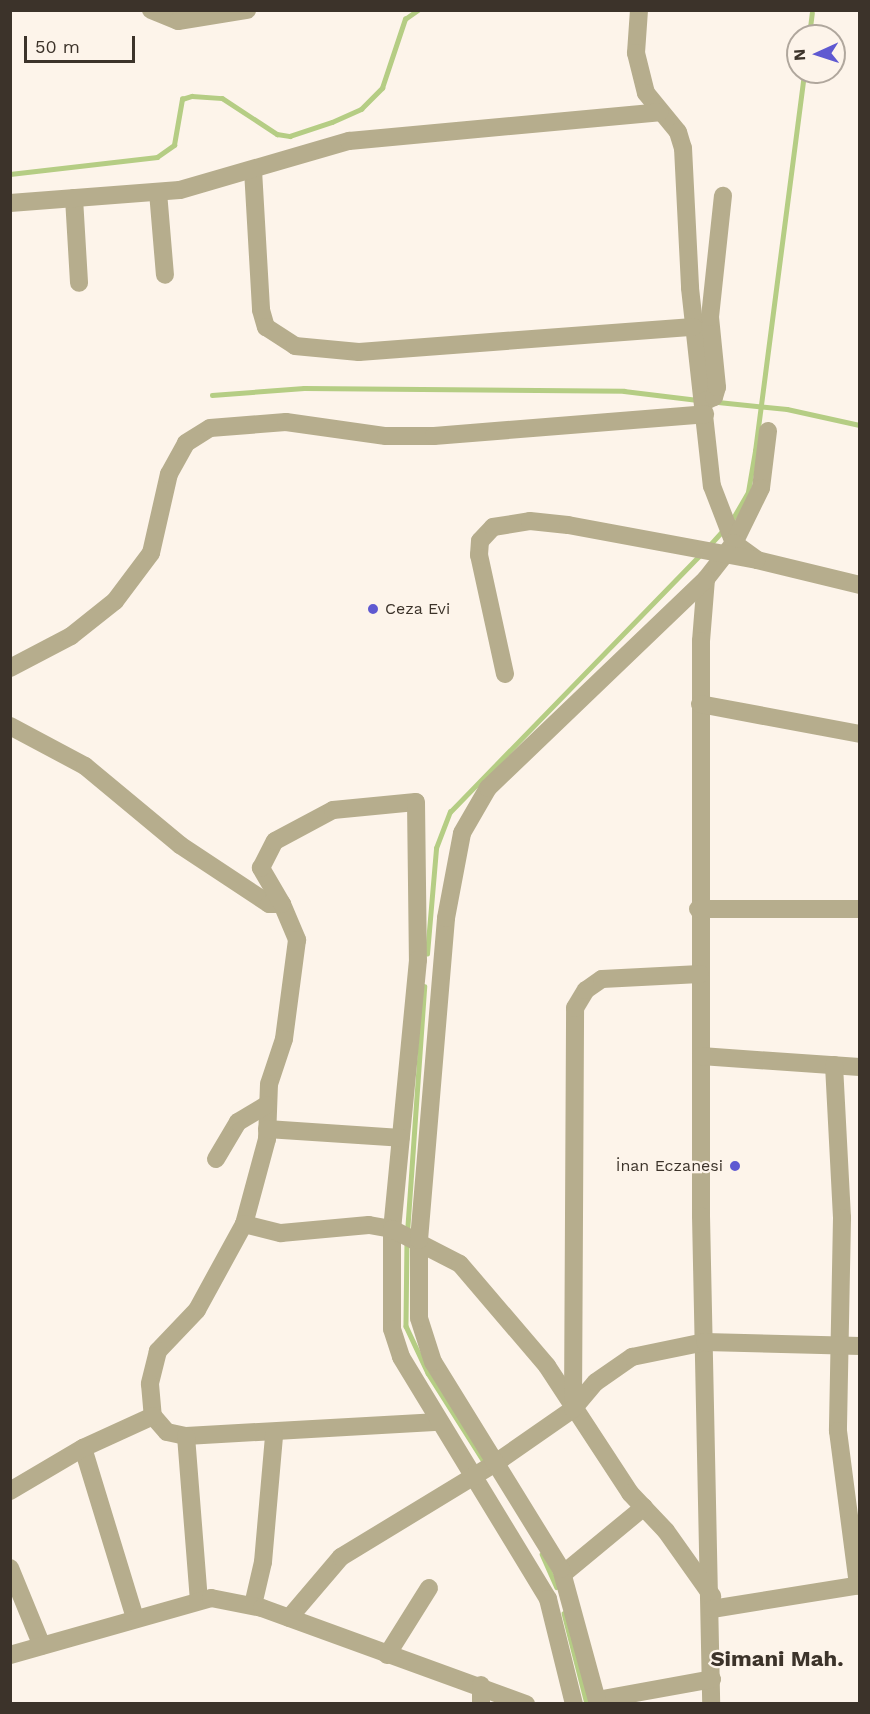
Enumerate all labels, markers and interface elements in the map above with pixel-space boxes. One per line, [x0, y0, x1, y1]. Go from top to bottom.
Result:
scale bar [27, 24, 138, 62]
north arrow [786, 24, 846, 84]
text: 50 m [35, 36, 80, 57]
text: N [790, 48, 809, 61]
place label: Ceza Evi [385, 599, 451, 619]
marker: Ceza Evi [366, 602, 380, 616]
place label: İnan Eczanesi [616, 1156, 723, 1176]
marker: İnan Eczanesi [728, 1159, 742, 1173]
district label: Simani Mah. [710, 1646, 844, 1672]

